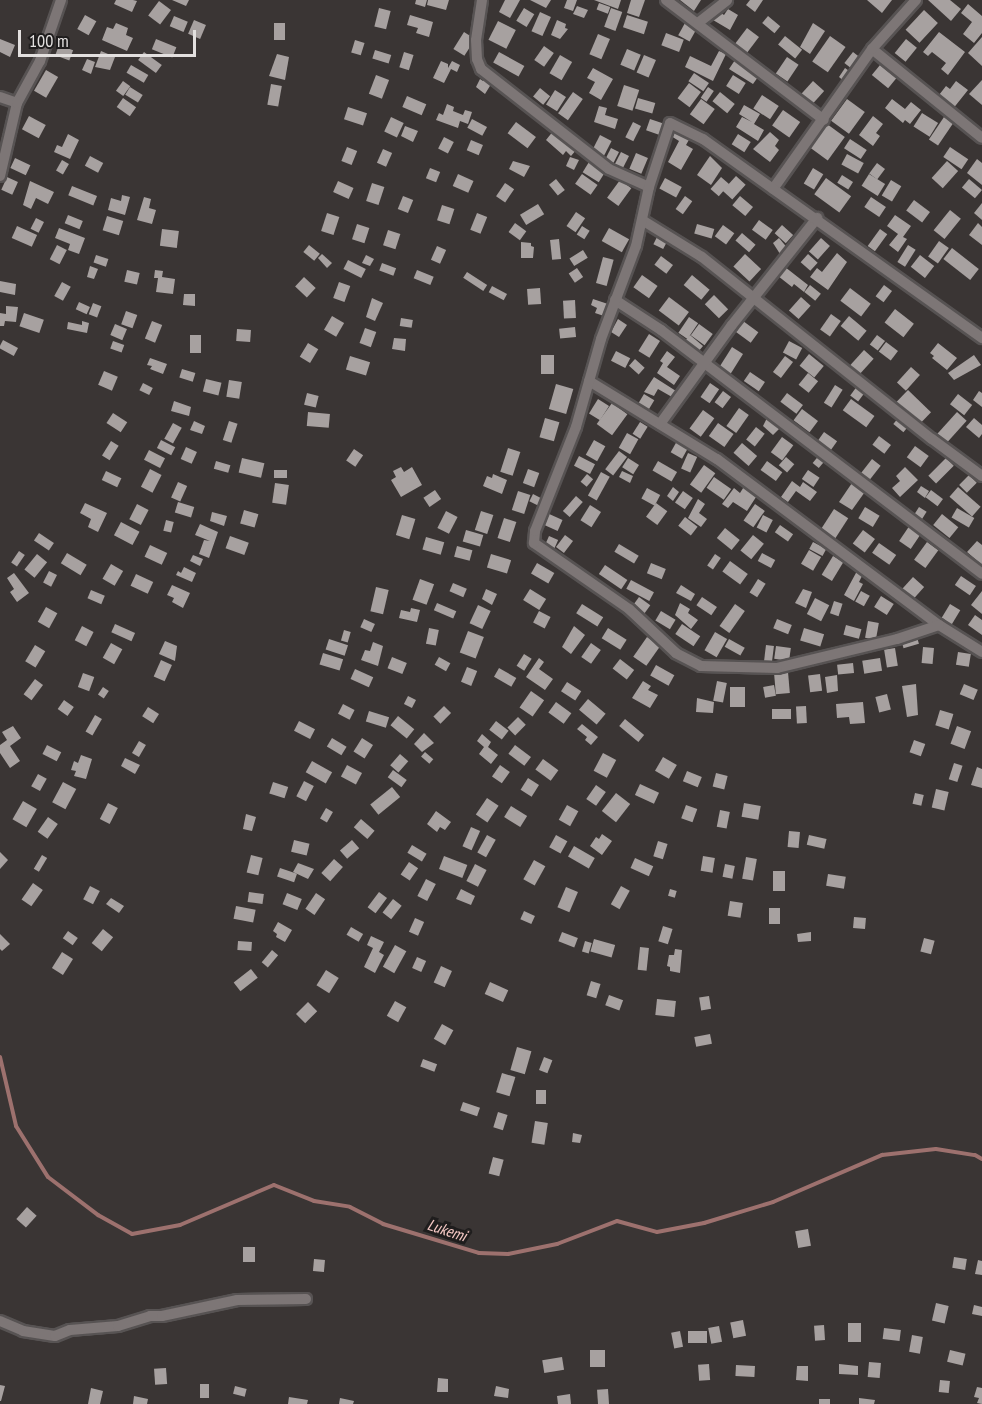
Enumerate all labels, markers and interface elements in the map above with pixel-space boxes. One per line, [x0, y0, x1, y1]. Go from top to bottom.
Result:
scale bar [21, 18, 200, 56]
text: 100 m [29, 29, 69, 52]
water label: Lukemi [425, 1215, 469, 1245]

